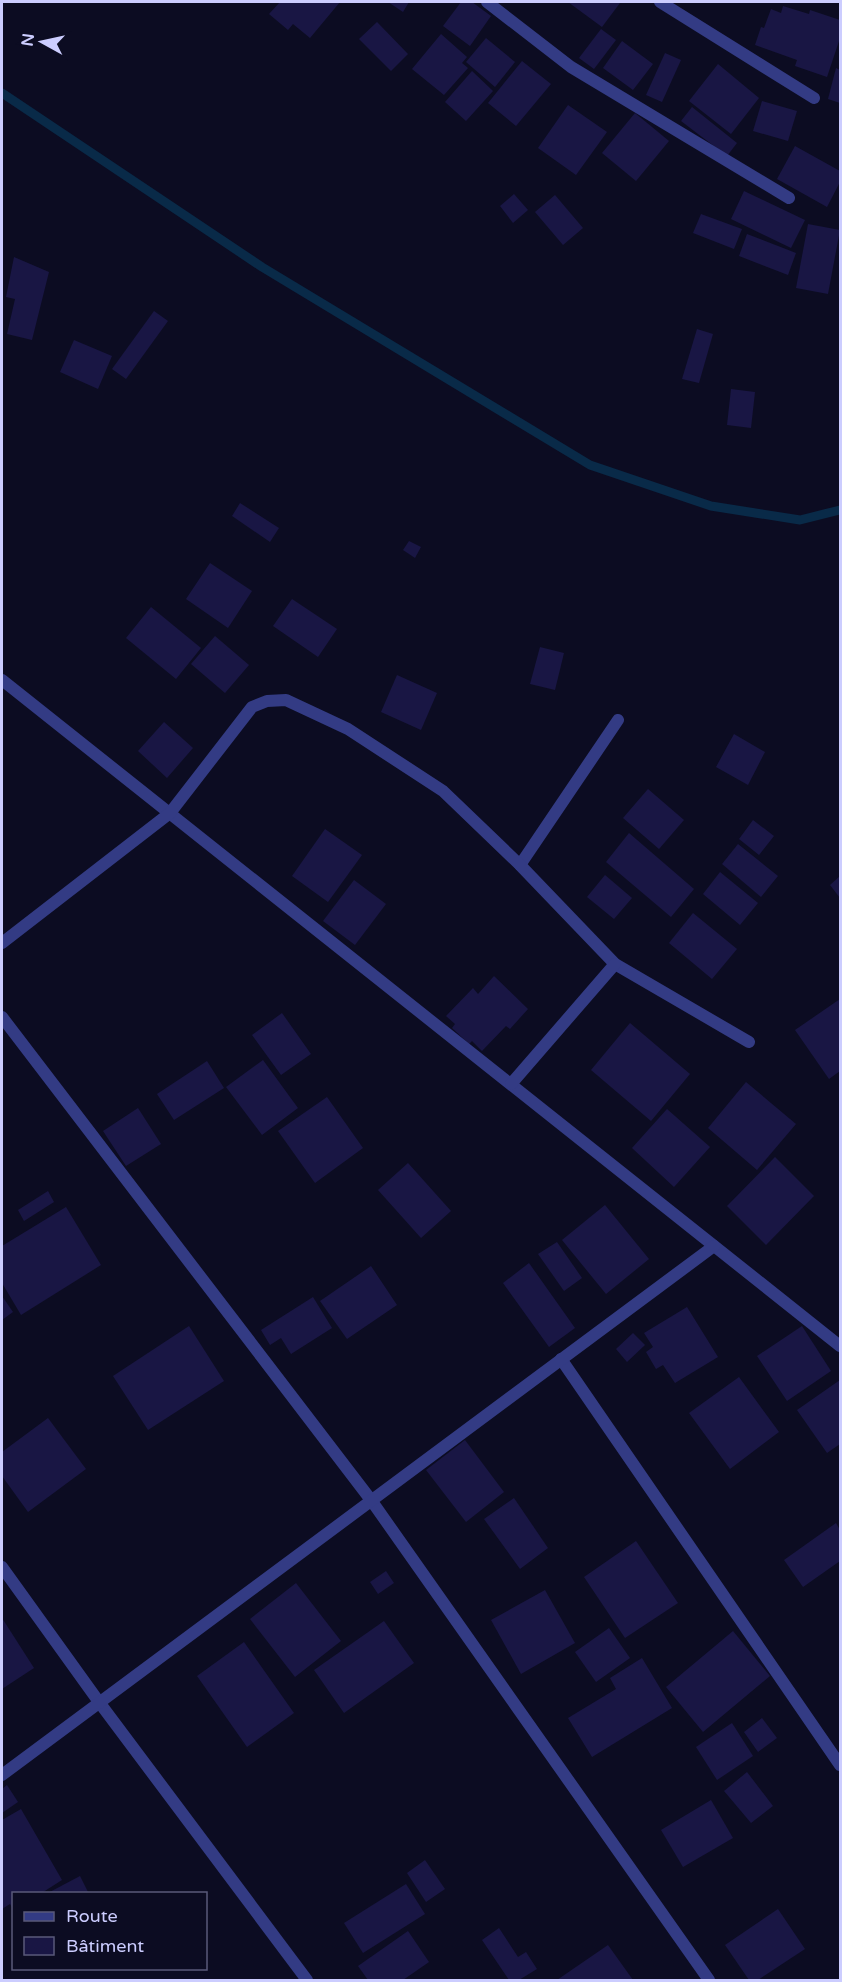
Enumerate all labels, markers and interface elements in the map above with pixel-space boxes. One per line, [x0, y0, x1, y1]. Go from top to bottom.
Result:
north arrow [12, 12, 72, 72]
text: N [17, 32, 39, 48]
legend [12, 1892, 207, 1970]
text: Route [66, 1905, 118, 1927]
text: Bâtiment [66, 1935, 144, 1957]

